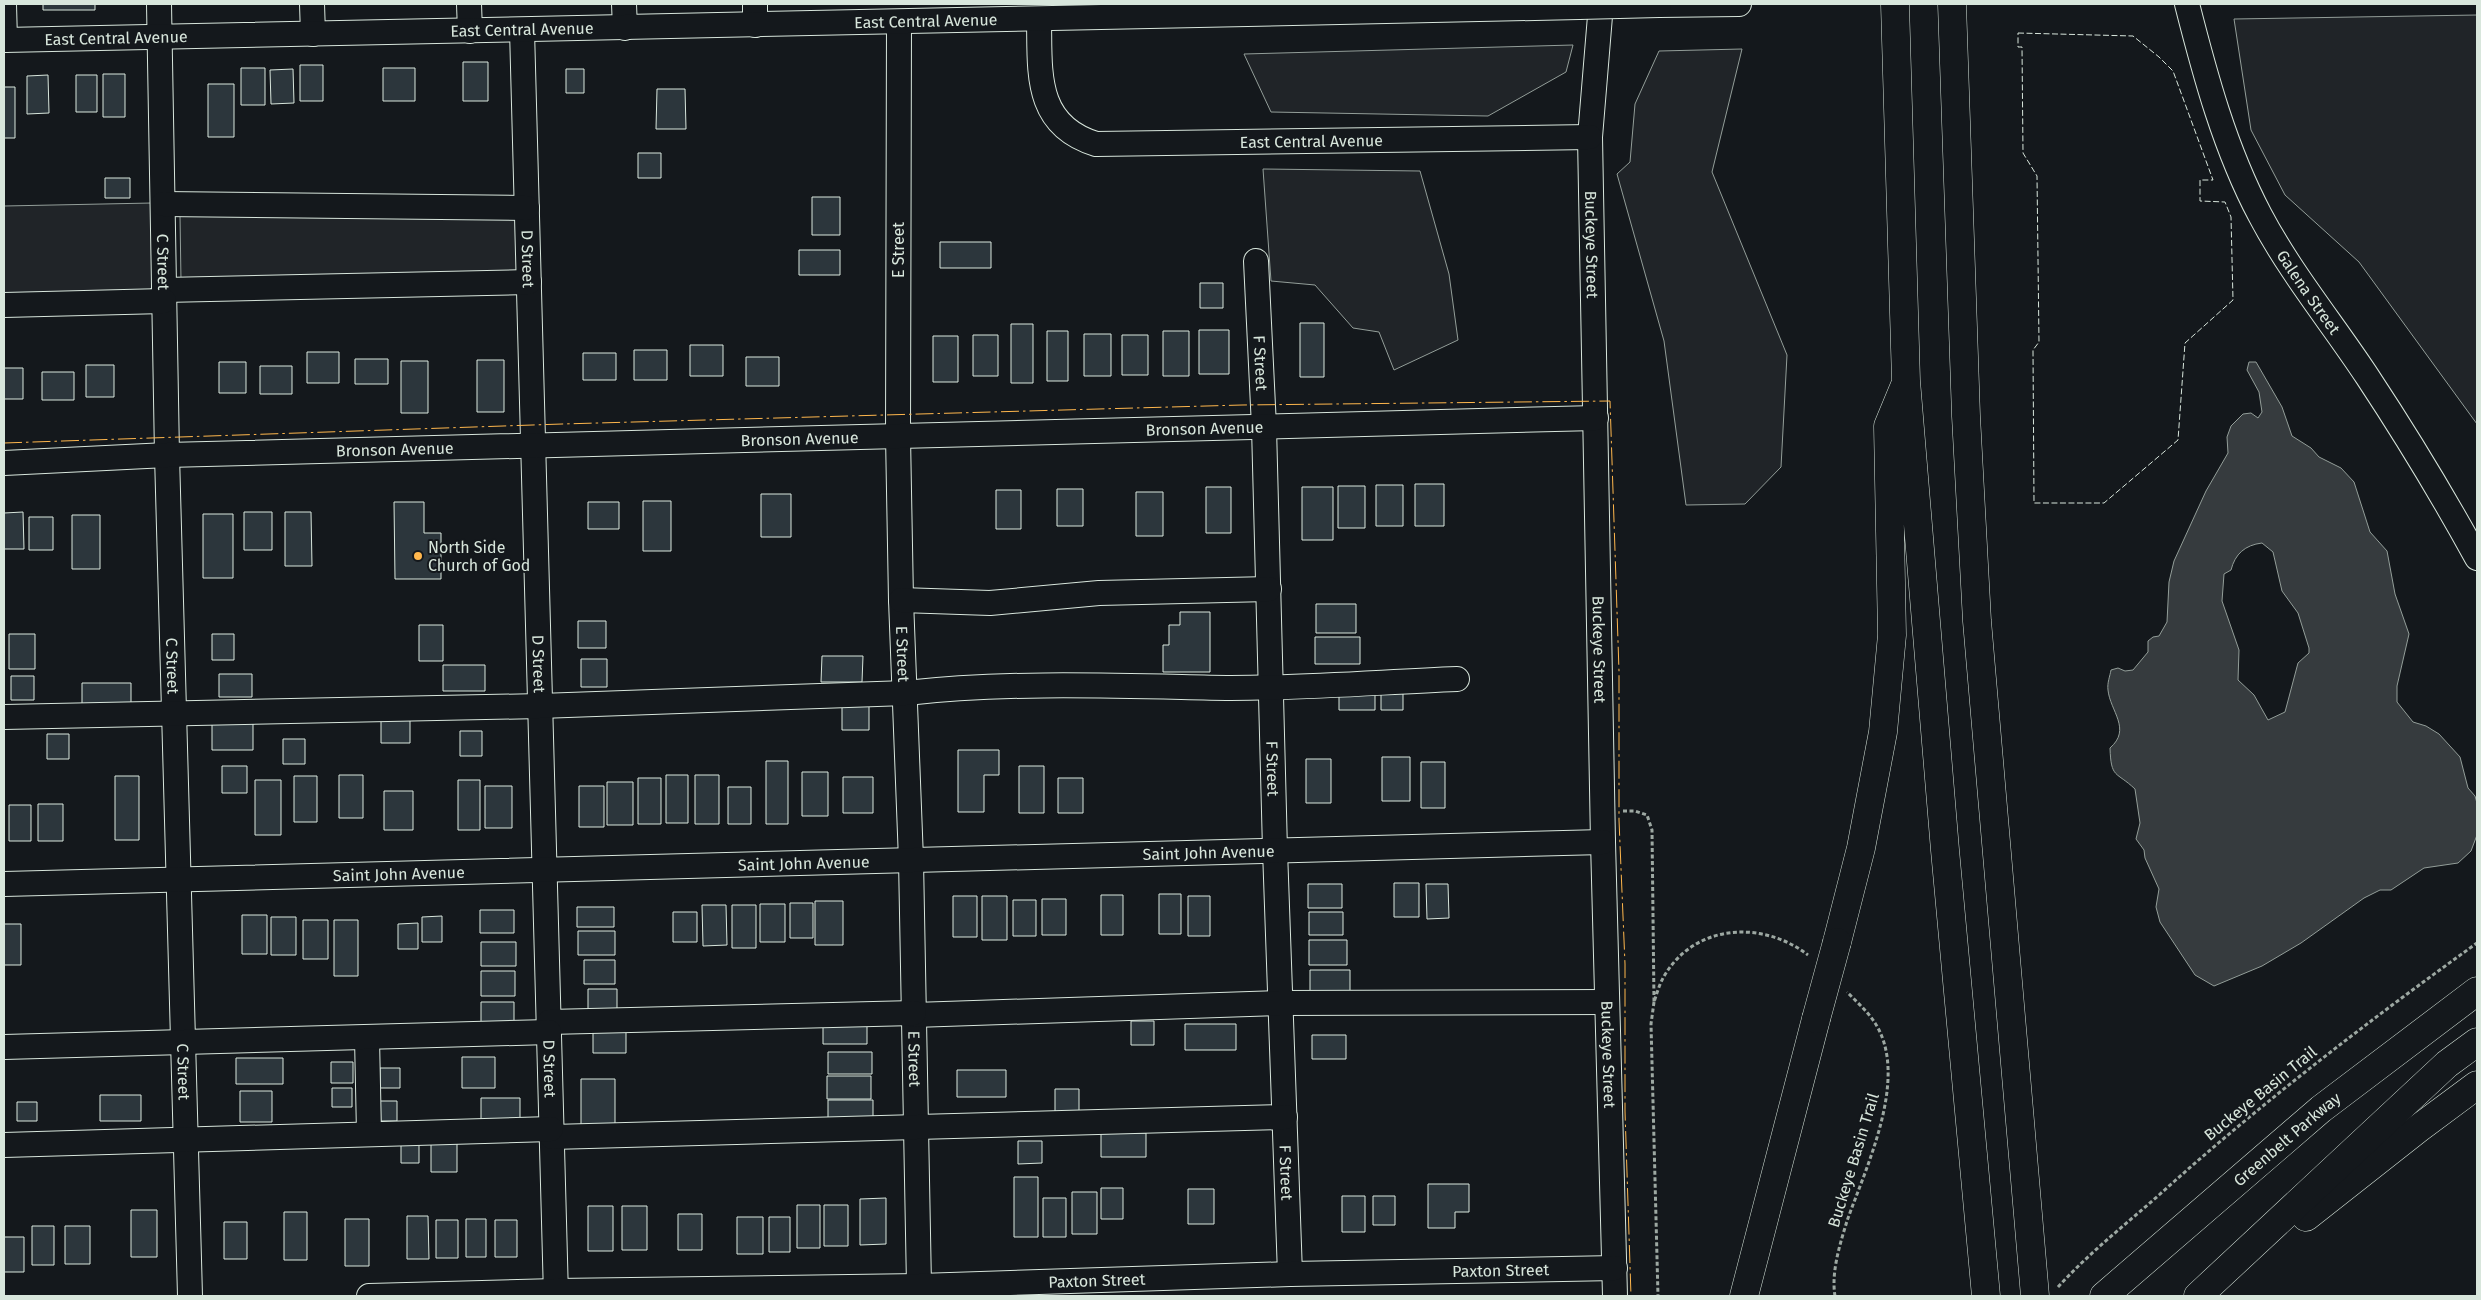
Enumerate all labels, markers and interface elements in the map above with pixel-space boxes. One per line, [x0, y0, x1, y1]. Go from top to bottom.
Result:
street label: East Central Avenue [854, 10, 998, 32]
street label: East Central Avenue [450, 19, 594, 41]
street label: East Central Avenue [44, 27, 188, 49]
street label: East Central Avenue [1240, 131, 1383, 152]
street label: Buckeye Street [1581, 191, 1602, 299]
street label: E Street [889, 222, 908, 278]
street label: D Street [517, 230, 538, 288]
street label: C Street [153, 233, 173, 291]
street label: Galena Street [2273, 247, 2344, 338]
street label: F Street [1250, 335, 1271, 391]
street label: Bronson Avenue [1145, 418, 1264, 440]
street label: Bronson Avenue [740, 428, 859, 450]
street label: Bronson Avenue [336, 439, 454, 461]
place label: North Side Church of God [428, 538, 530, 575]
marker: North Side Church of God [412, 550, 424, 562]
street label: Buckeye Street [1588, 595, 1609, 704]
street label: E Street [892, 625, 913, 683]
street label: D Street [528, 635, 549, 693]
street label: C Street [162, 637, 183, 695]
street label: F Street [1262, 741, 1283, 797]
street label: Saint John Avenue [1142, 842, 1275, 864]
street label: Saint John Avenue [738, 852, 870, 875]
street label: Saint John Avenue [333, 863, 465, 885]
street label: Buckeye Street [1597, 1000, 1619, 1109]
street label: E Street [904, 1030, 924, 1087]
street label: D Street [539, 1039, 560, 1098]
street label: Buckeye Basin Trail [2200, 1042, 2321, 1145]
street label: C Street [173, 1043, 194, 1101]
street label: Greenbelt Parkway [2230, 1089, 2345, 1190]
street label: Buckeye Basin Trail [1824, 1090, 1883, 1230]
street label: F Street [1275, 1144, 1296, 1201]
street label: Paxton Street [1452, 1260, 1550, 1281]
street label: Paxton Street [1048, 1270, 1146, 1292]

